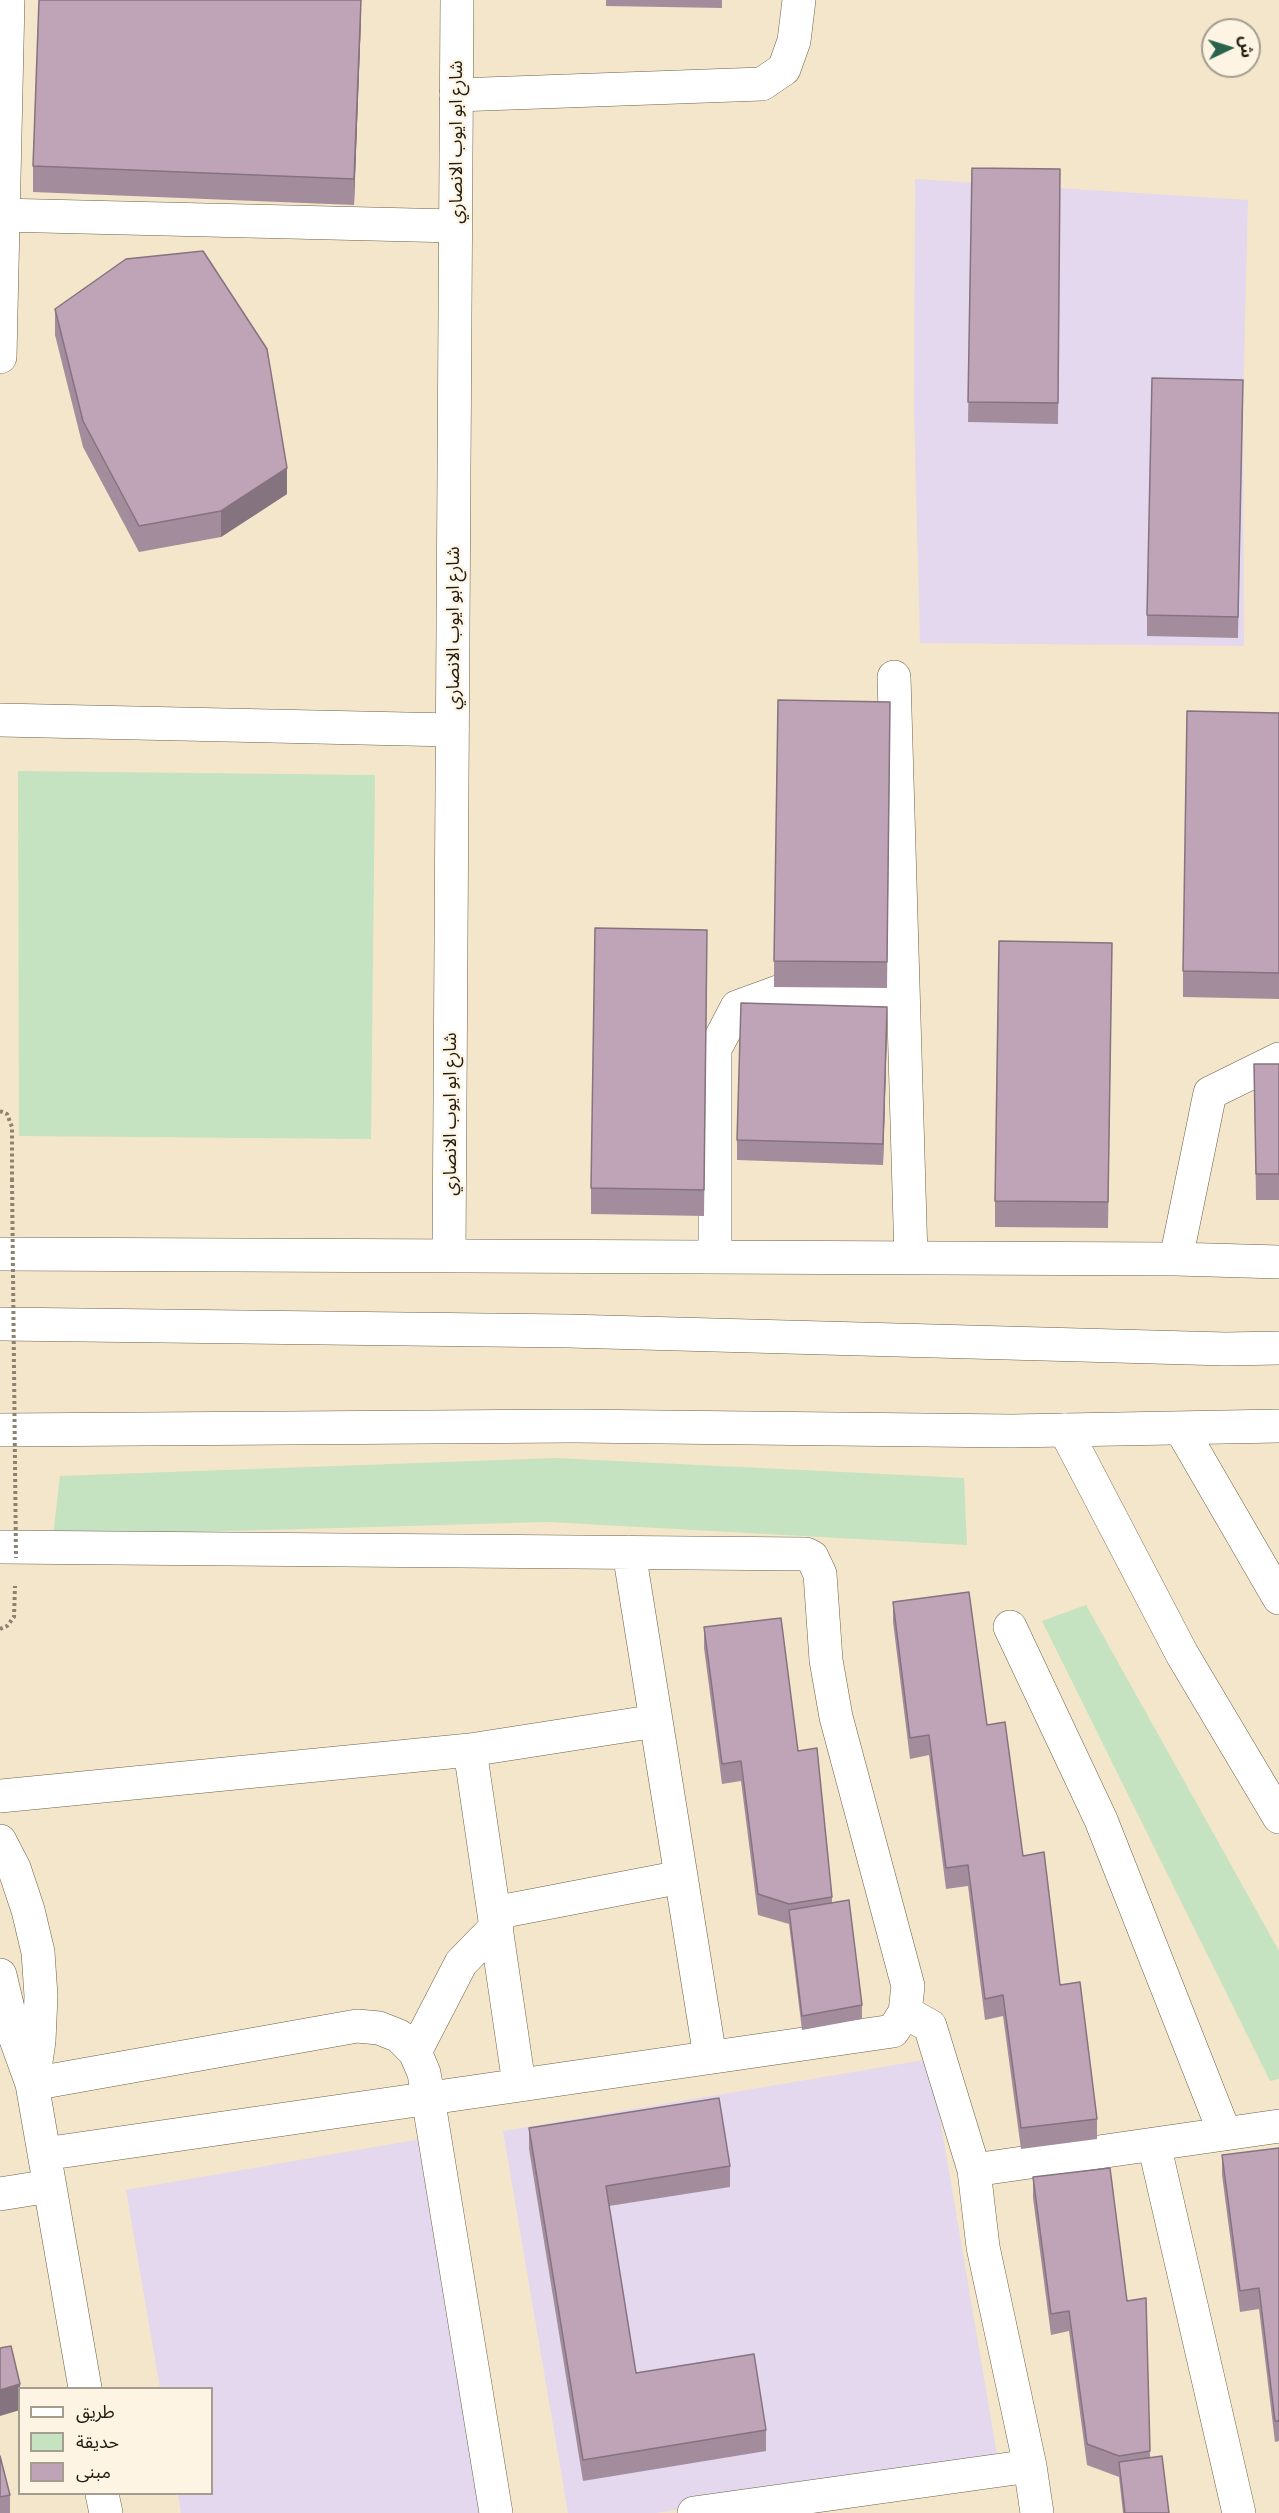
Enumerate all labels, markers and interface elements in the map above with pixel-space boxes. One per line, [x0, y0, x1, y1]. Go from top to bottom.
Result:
north arrow [1201, 18, 1261, 78]
text: ش [1237, 35, 1257, 58]
street label: شارع ابو ايوب الانصاري [445, 60, 467, 224]
street label: شارع ابو ايوب الانصاري [442, 546, 464, 710]
street label: شارع ابو ايوب الانصاري [439, 1032, 461, 1196]
legend [18, 2387, 213, 2495]
text: طريق [76, 2401, 115, 2421]
text: حديقة [76, 2431, 119, 2451]
text: مبنى [76, 2461, 111, 2481]

